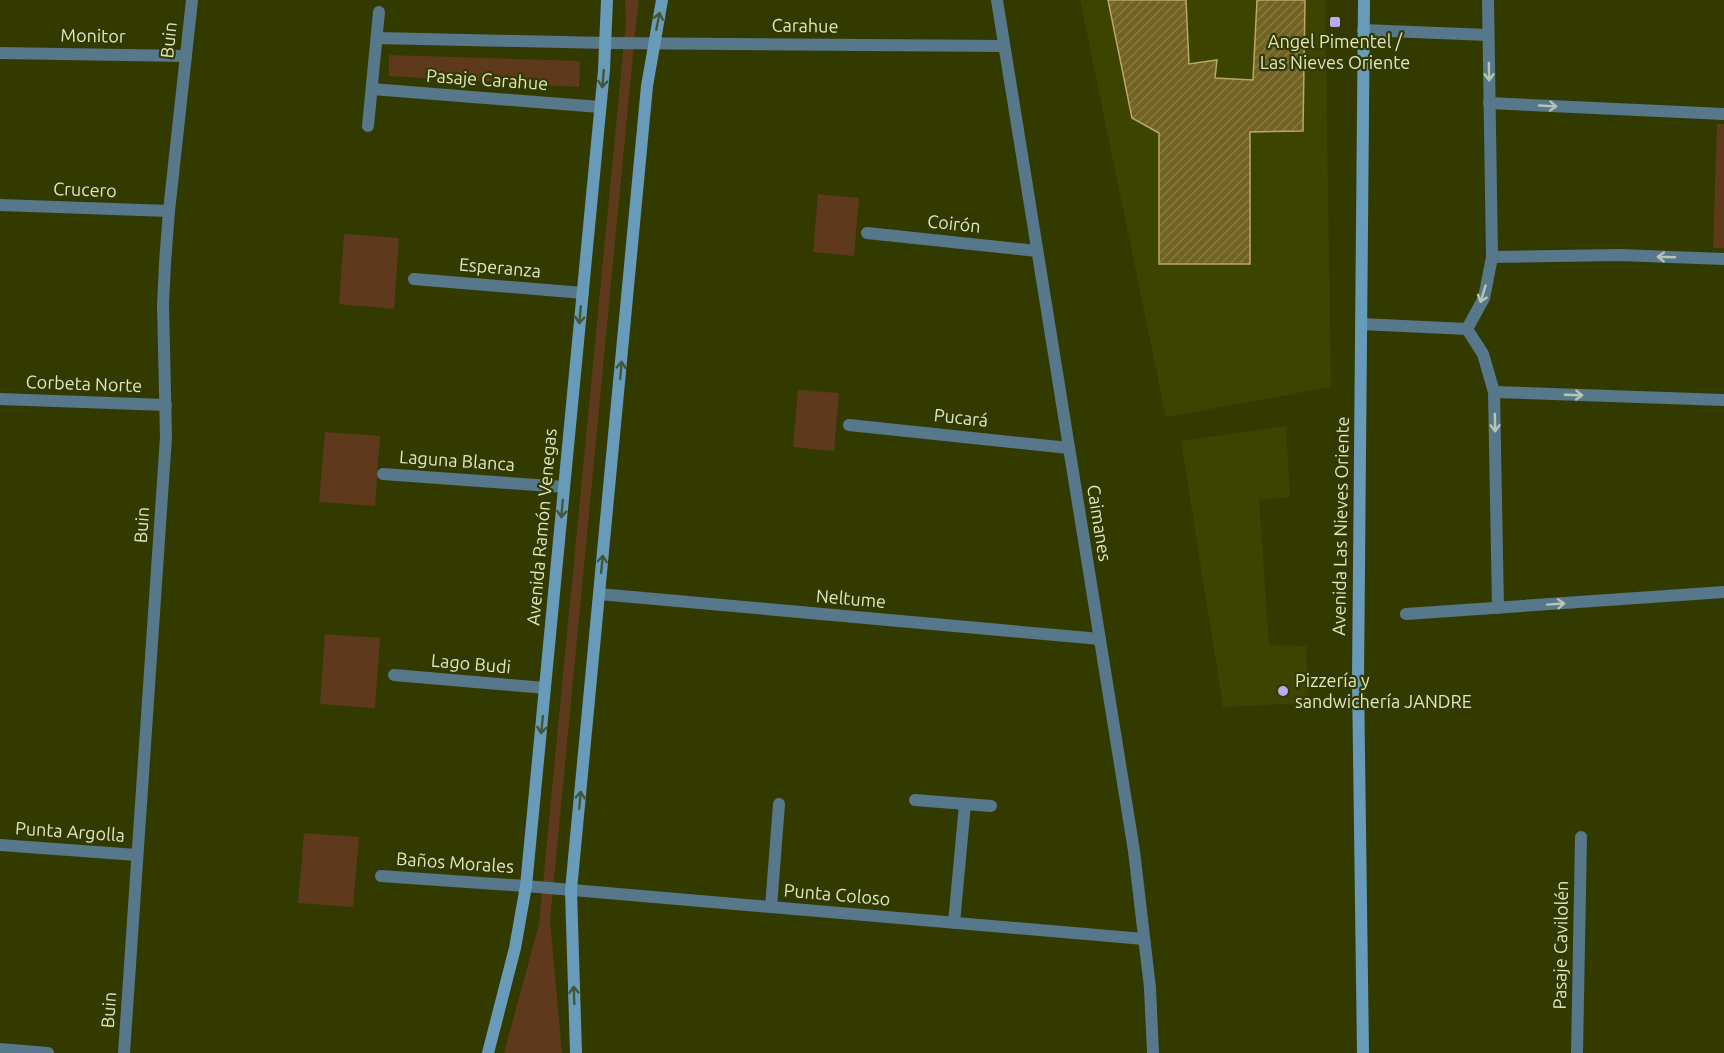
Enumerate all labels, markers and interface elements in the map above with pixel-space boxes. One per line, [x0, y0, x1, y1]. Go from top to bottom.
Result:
one-way arrow [652, 12, 663, 31]
street label: Carahue [771, 14, 839, 36]
marker: Angel Pimentel / Las Nieves Oriente [1328, 15, 1342, 29]
street label: Buin [156, 21, 180, 59]
street label: Monitor [60, 24, 126, 46]
place label: Angel Pimentel / Las Nieves Oriente [1260, 31, 1410, 72]
one-way arrow [1483, 62, 1495, 82]
street label: Pasaje Carahue [425, 65, 549, 93]
one-way arrow [597, 69, 608, 89]
one-way arrow [1537, 100, 1557, 111]
street label: Crucero [53, 178, 117, 200]
street label: Coirón [926, 210, 982, 236]
one-way arrow [1656, 251, 1676, 262]
street label: Esperanza [458, 253, 542, 281]
one-way arrow [1477, 284, 1488, 303]
one-way arrow [574, 305, 585, 325]
one-way arrow [615, 360, 626, 380]
street label: Corbeta Norte [26, 371, 143, 395]
one-way arrow [1563, 389, 1583, 400]
street label: Pucará [933, 404, 989, 430]
one-way arrow [1489, 413, 1501, 433]
street label: Avenida Las Nieves Oriente [1328, 416, 1352, 636]
street label: Avenida Ramón Venegas [522, 427, 560, 626]
street label: Laguna Blanca [399, 446, 516, 474]
street label: Caimanes [1084, 483, 1116, 563]
one-way arrow [556, 499, 567, 519]
street label: Buin [130, 506, 152, 544]
one-way arrow [597, 555, 608, 574]
street label: Neltume [815, 585, 887, 611]
one-way arrow [1546, 598, 1566, 609]
street label: Lago Budi [430, 650, 512, 676]
place label: Pizzería y sandwichería JANDRE [1295, 670, 1472, 711]
marker: Pizzería y sandwichería JANDRE [1276, 684, 1290, 698]
one-way arrow [536, 714, 547, 734]
one-way arrow [575, 791, 586, 810]
street label: Punta Argolla [15, 817, 126, 845]
street label: Baños Morales [395, 848, 515, 876]
street label: Punta Coloso [783, 879, 891, 909]
street label: Pasaje Cavilolén [1549, 880, 1571, 1010]
one-way arrow [568, 985, 580, 1005]
street label: Buin [97, 991, 119, 1029]

